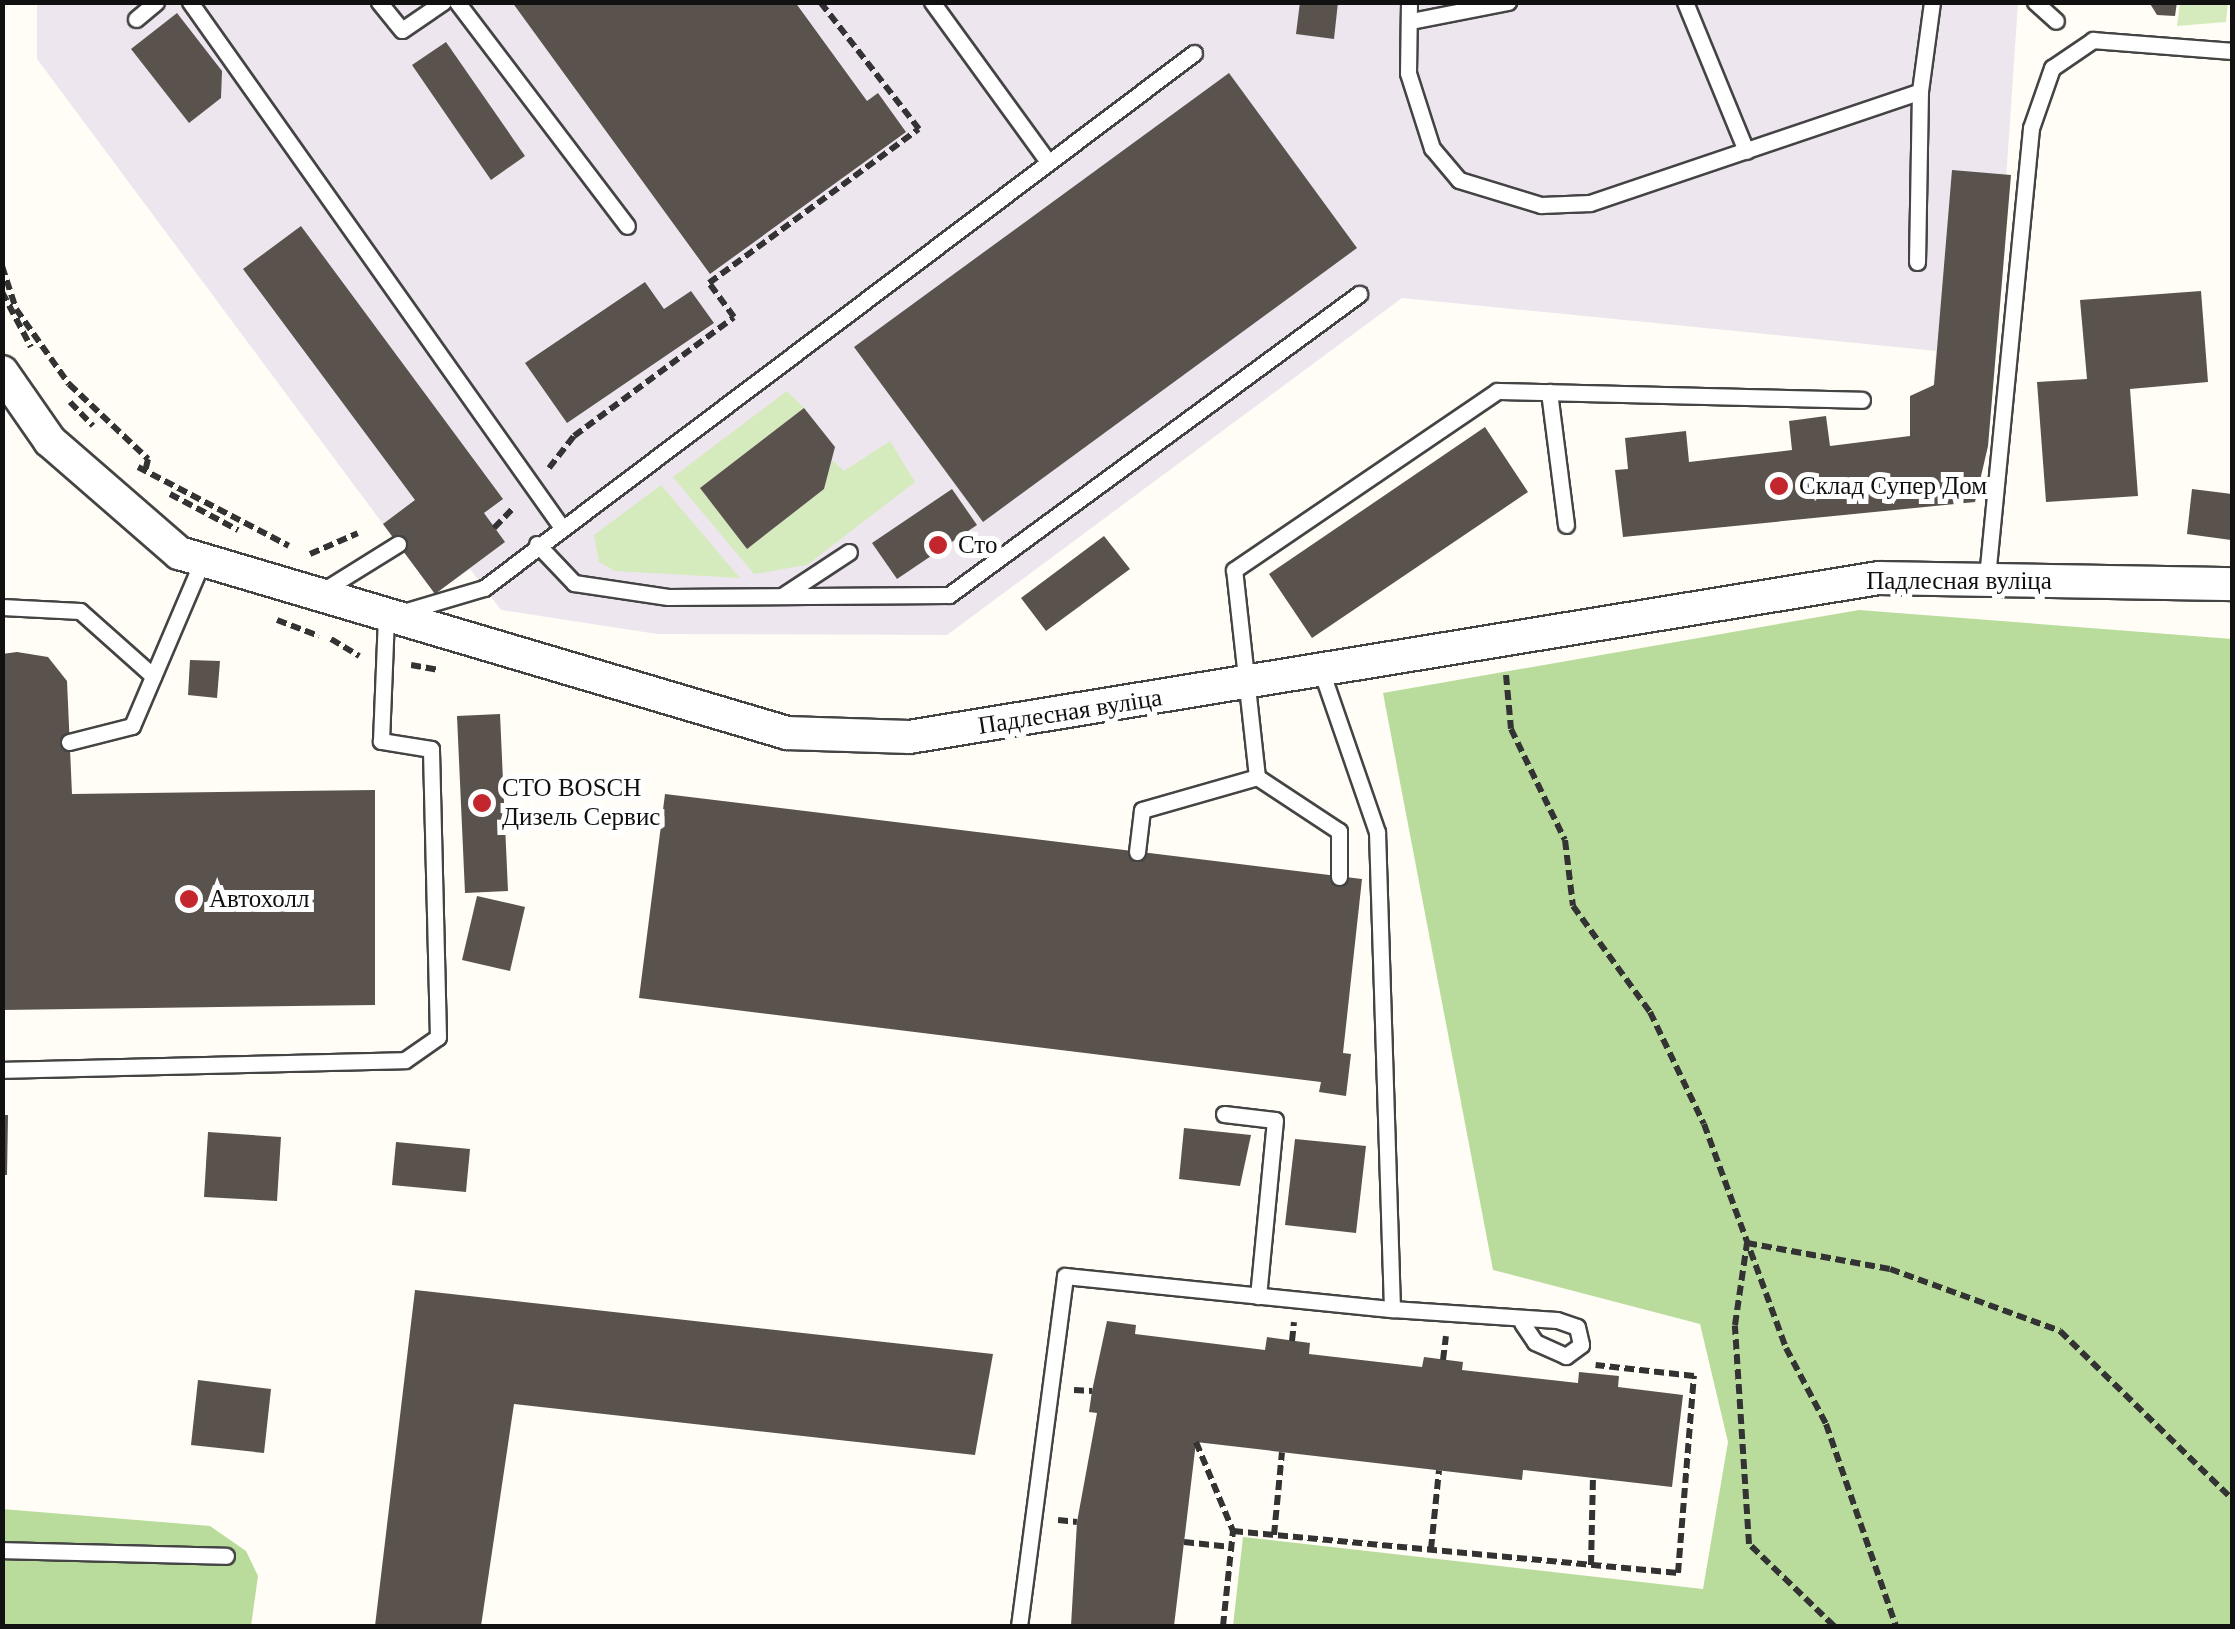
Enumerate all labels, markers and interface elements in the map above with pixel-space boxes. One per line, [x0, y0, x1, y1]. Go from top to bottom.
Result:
place label: Склад Супер Дом [1799, 471, 1987, 501]
marker: Склад Супер Дом [1768, 475, 1790, 497]
place label: Сто [958, 530, 997, 560]
marker: Сто [927, 534, 949, 556]
street label: Падлесная вуліца [1866, 566, 2052, 596]
street label: Падлесная вуліца [976, 683, 1164, 741]
place label: СТО BOSCH Дизель Сервис [502, 774, 660, 833]
marker: СТО BOSCH Дизель Сервис [471, 792, 493, 814]
place label: Автохолл [209, 884, 309, 914]
marker: Автохолл [178, 888, 200, 910]

